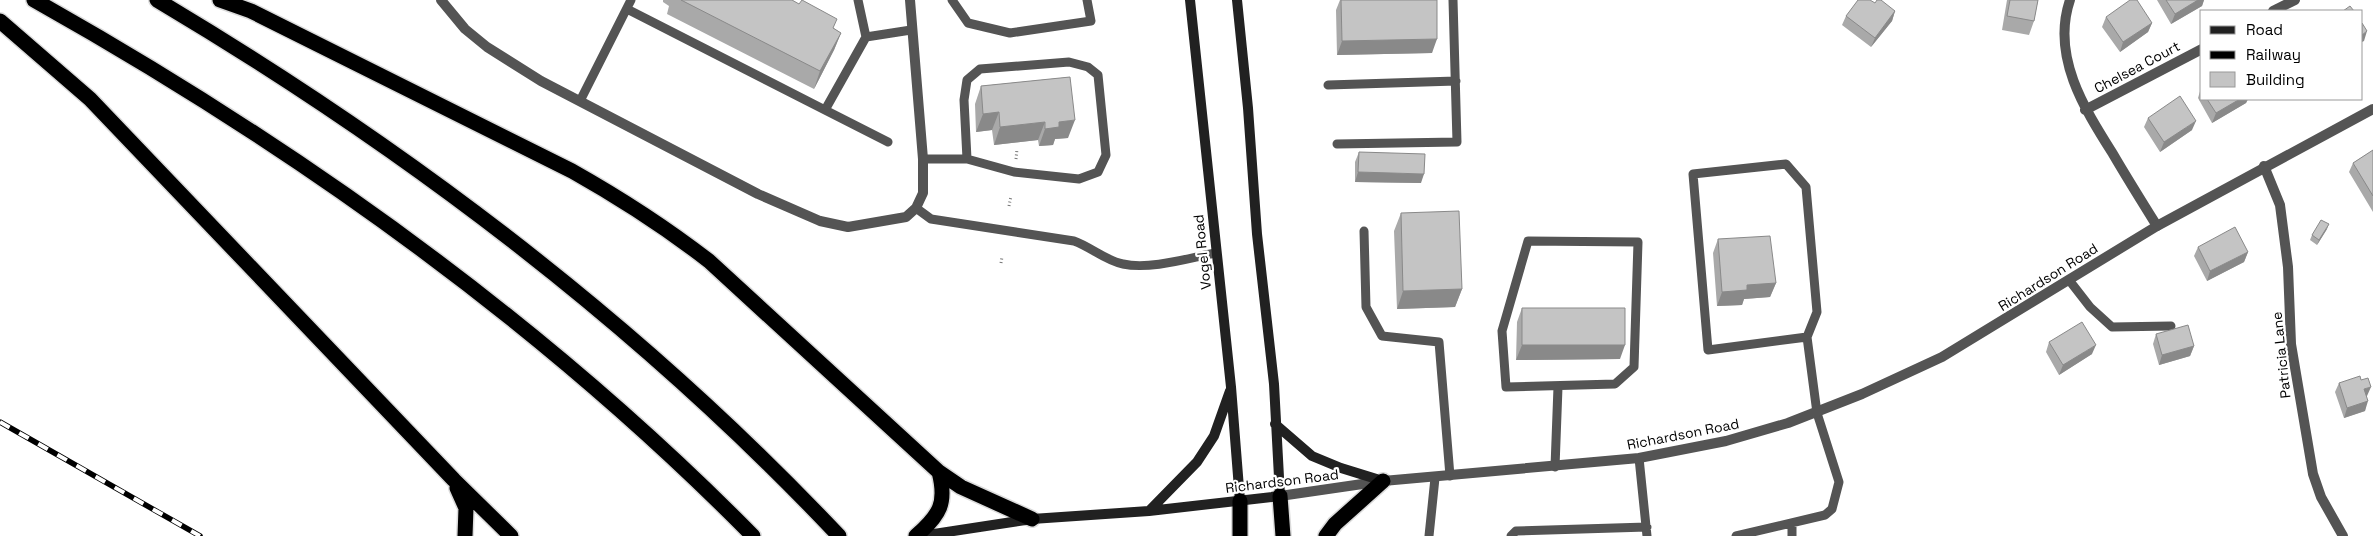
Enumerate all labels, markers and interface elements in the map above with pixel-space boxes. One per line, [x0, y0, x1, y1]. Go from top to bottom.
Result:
legend [2200, 10, 2363, 100]
text: Road [2246, 20, 2283, 39]
street label: Chelsea Court [2091, 37, 2183, 97]
text: Railway [2246, 45, 2301, 64]
text: Building [2246, 70, 2305, 89]
street label: Vogel Road [1189, 214, 1215, 290]
street label: Richardson Road [1995, 239, 2101, 315]
street label: Patricia Lane [2268, 311, 2294, 399]
street label: Richardson Road [1625, 414, 1741, 454]
street label: Richardson Road [1224, 465, 1340, 497]

